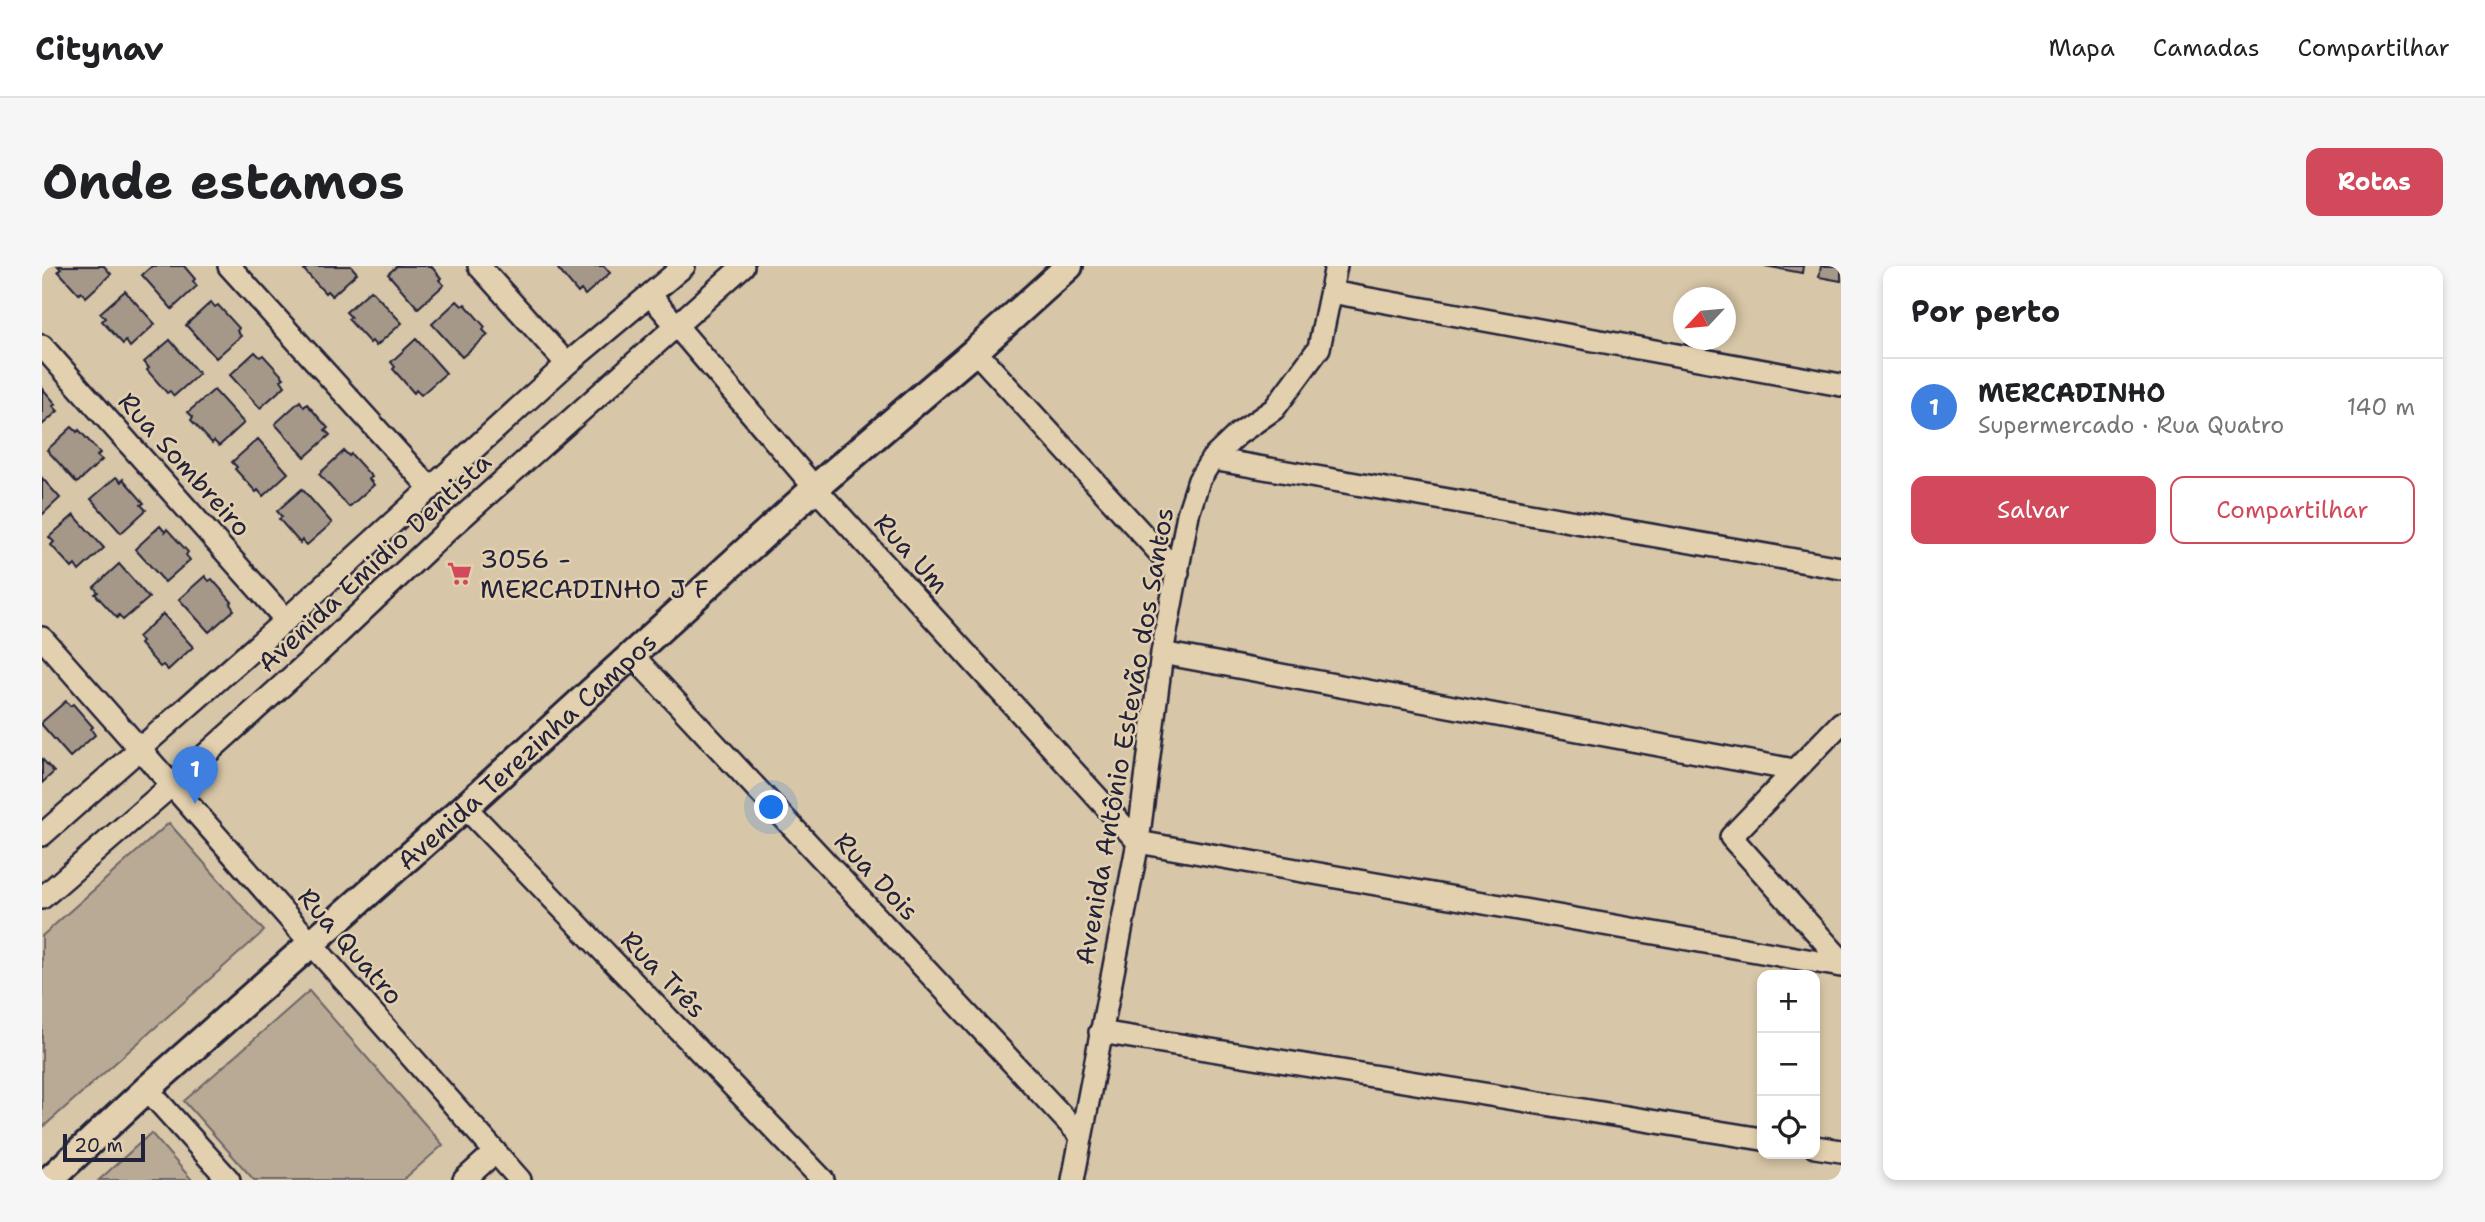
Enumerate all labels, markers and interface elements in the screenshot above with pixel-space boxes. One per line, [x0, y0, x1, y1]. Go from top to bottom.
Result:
text: Citynav [35, 26, 164, 71]
text: Mapa [2048, 32, 2115, 64]
text: Camadas [2153, 32, 2260, 64]
text: Compartilhar [2298, 32, 2450, 64]
button: Rotas [2306, 148, 2443, 216]
text: Onde estamos [42, 149, 405, 215]
north arrow [1673, 287, 1736, 350]
text: Por perto [1911, 291, 2060, 332]
text: MERCADINHO [1978, 375, 2165, 410]
street label: Rua Sombreiro [111, 384, 259, 544]
text: 1 [1929, 392, 1939, 422]
text: 140 m [2347, 392, 2415, 422]
text: Supermercado · Rua Quatro [1978, 410, 2284, 440]
street label: Avenida Emidio Dentista [250, 444, 498, 680]
button: Salvar [1911, 476, 2156, 544]
button: Compartilhar [2170, 476, 2415, 544]
street label: Rua Um [867, 505, 957, 601]
street label: Avenida Antônio Estevão dos Santos [1067, 505, 1181, 967]
place label: 3056 - MERCADINHO J F [480, 541, 709, 606]
supermarket icon: 3056 - MERCADINHO J F [446, 559, 474, 587]
street label: Avenida Terezinha Campos [389, 624, 664, 877]
pin: 1 [172, 746, 218, 804]
your location [754, 790, 788, 824]
street label: Rua Dois [827, 824, 927, 928]
street label: Rua Quatro [290, 880, 412, 1012]
street label: Rua Três [614, 923, 714, 1025]
map controls [1757, 970, 1820, 1159]
button: + [1757, 970, 1820, 1033]
button: − [1757, 1033, 1820, 1096]
button: locate [1757, 1096, 1820, 1159]
scale bar [63, 1131, 145, 1163]
text: 20 m [74, 1133, 123, 1158]

